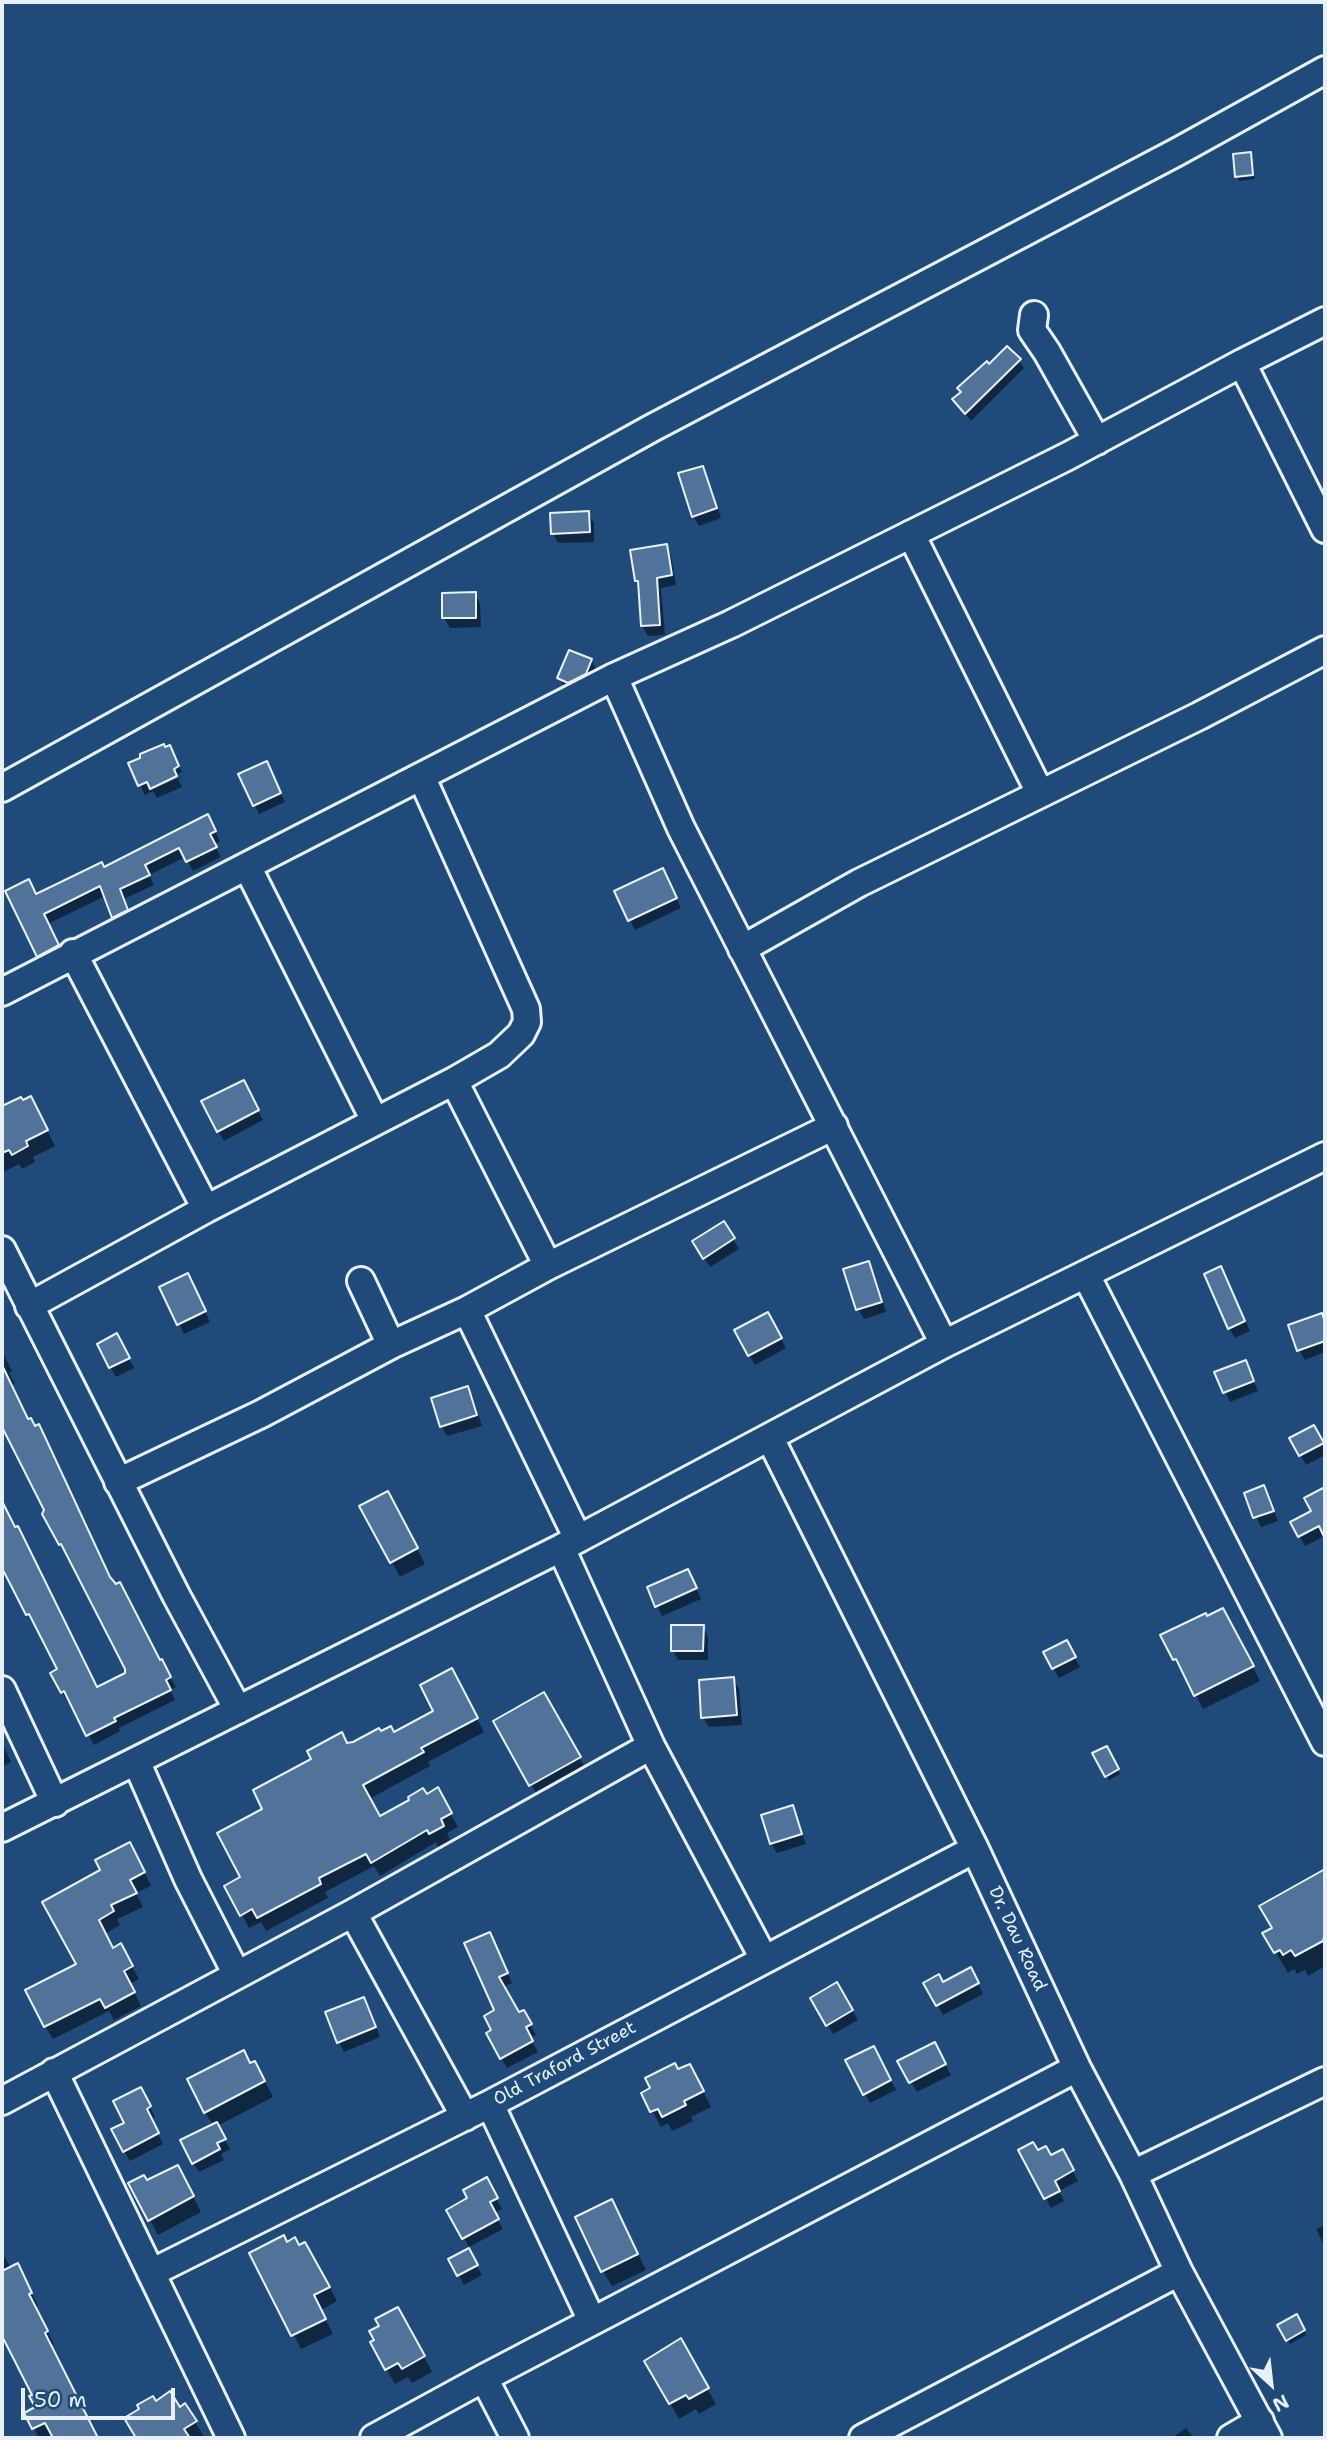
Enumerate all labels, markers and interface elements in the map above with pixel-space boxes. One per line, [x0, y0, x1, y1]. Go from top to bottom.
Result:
street label: Dr. Dau Road [983, 1883, 1051, 1995]
street label: Old Traford Street [490, 2017, 640, 2111]
north arrow [1236, 2349, 1306, 2419]
scale bar [24, 2374, 178, 2418]
text: 50 m [34, 2386, 87, 2414]
text: N [1268, 2389, 1293, 2418]

